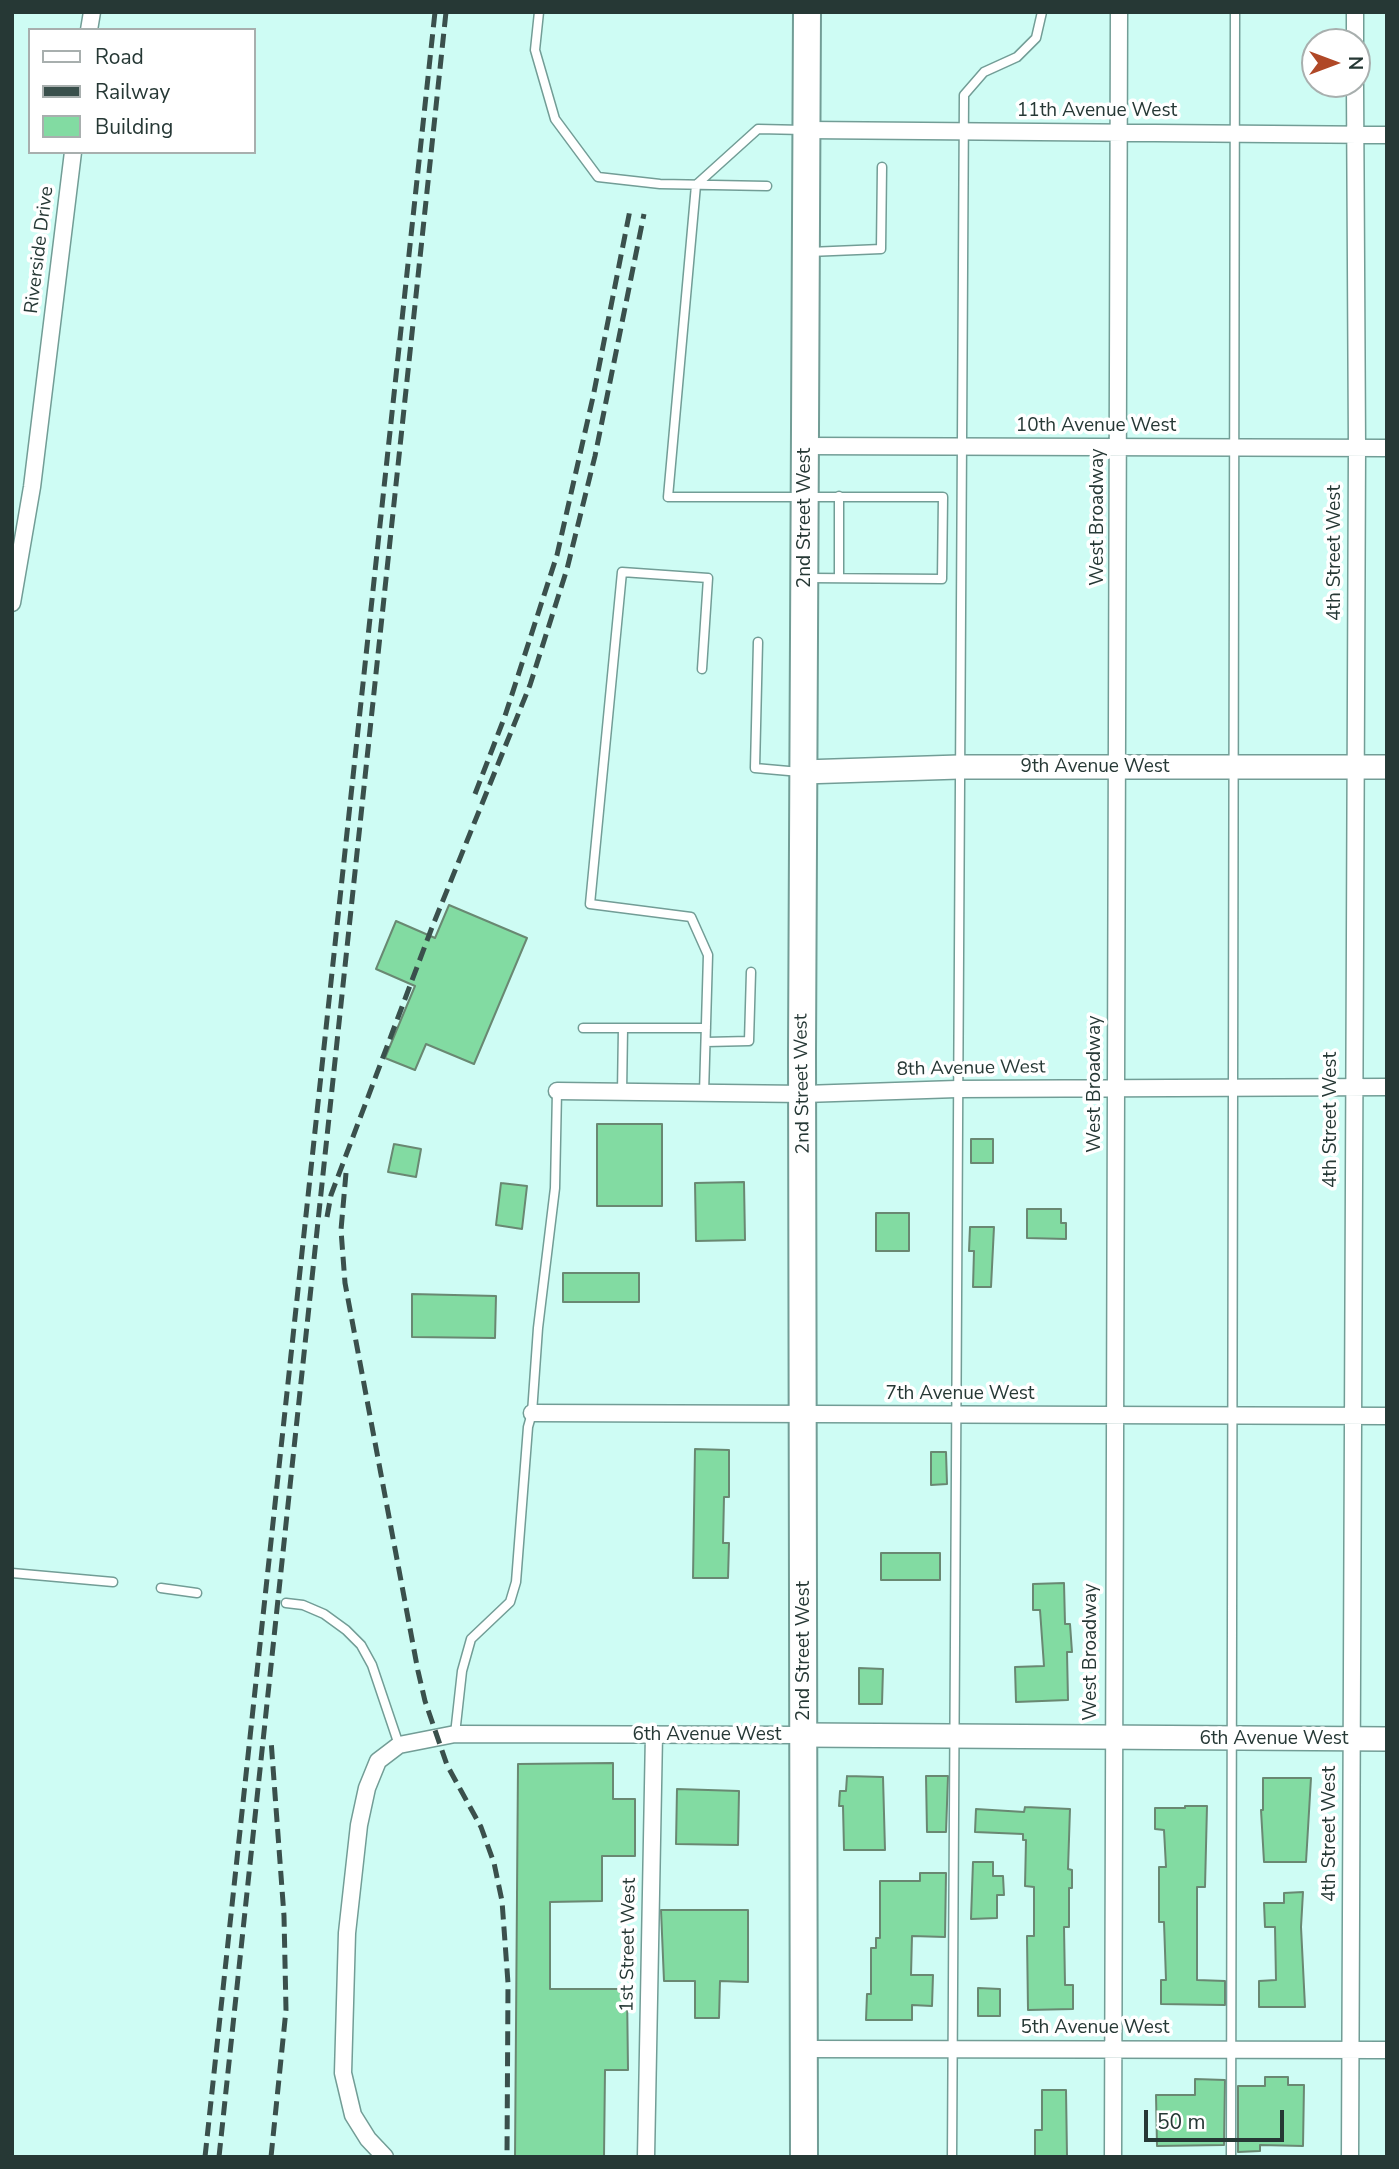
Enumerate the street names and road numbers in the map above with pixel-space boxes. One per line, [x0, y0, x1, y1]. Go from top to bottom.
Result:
street label: 11th Avenue West [1017, 100, 1177, 122]
street label: Riverside Drive [21, 185, 59, 315]
street label: 10th Avenue West [1016, 415, 1176, 437]
street label: 2nd Street West [794, 448, 816, 588]
street label: West Broadway [1087, 448, 1109, 586]
street label: 4th Street West [1324, 485, 1346, 621]
street label: 9th Avenue West [1021, 756, 1169, 778]
street label: 2nd Street West [790, 1014, 816, 1154]
street label: West Broadway [1084, 1015, 1106, 1153]
street label: 4th Street West [1320, 1052, 1342, 1188]
street label: 8th Avenue West [896, 1056, 1046, 1082]
street label: 7th Avenue West [886, 1383, 1034, 1405]
street label: 2nd Street West [793, 1581, 815, 1721]
street label: West Broadway [1080, 1583, 1102, 1721]
street label: 6th Avenue West [633, 1724, 781, 1746]
street label: 6th Avenue West [1200, 1728, 1348, 1750]
street label: 4th Street West [1319, 1766, 1341, 1902]
street label: 1st Street West [616, 1878, 642, 2012]
street label: 5th Avenue West [1021, 2017, 1169, 2039]

